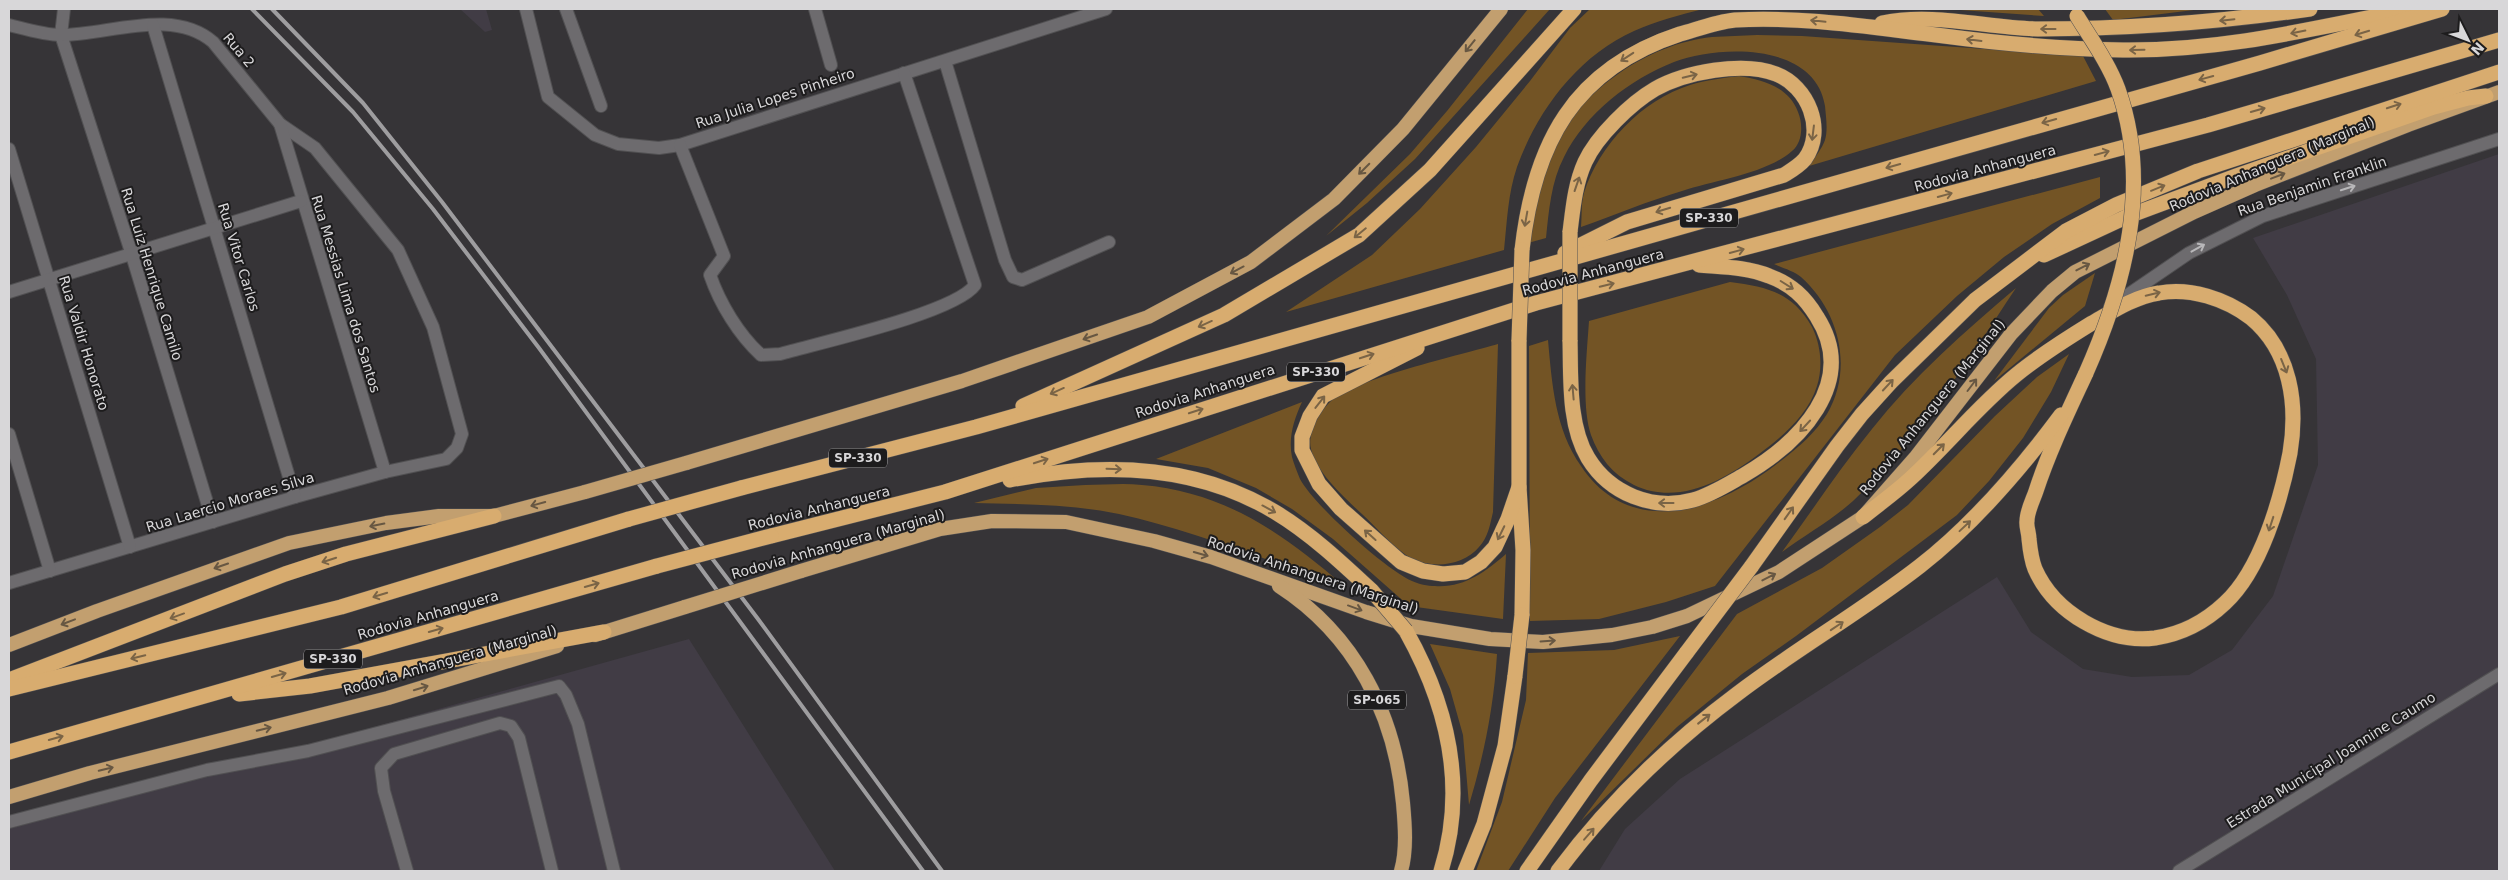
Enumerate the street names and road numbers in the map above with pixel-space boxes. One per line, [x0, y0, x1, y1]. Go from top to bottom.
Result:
street label: Rua 2 [220, 30, 258, 70]
street label: Rua Julia Lopes Pinheiro [693, 65, 857, 131]
street label: Rodovia Anhanguera (Marginal) [2167, 113, 2377, 215]
street label: Rodovia Anhanguera [1913, 141, 2057, 195]
street label: Rua Benjamin Franklin [2235, 153, 2389, 219]
street label: Rua Luiz Henrique Camilo [118, 186, 186, 362]
street label: Rua Messias Lima dos Santos [308, 193, 384, 395]
street label: Rua Vitor Carlos [215, 201, 263, 313]
road number: SP-330 [1680, 208, 1738, 228]
street label: Rodovia Anhanguera [1521, 245, 1665, 299]
street label: Rua Valdir Honorato [56, 274, 112, 412]
street label: Rodovia Anhanguera (Marginal) [1856, 316, 2008, 498]
street label: Rodovia Anhanguera [1133, 361, 1277, 421]
road number: SP-330 [1287, 362, 1345, 382]
road number: SP-330 [829, 448, 887, 468]
street label: Rua Laercio Moraes Silva [144, 469, 316, 535]
street label: Rodovia Anhanguera [746, 483, 892, 533]
street label: Rodovia Anhanguera (Marginal) [729, 506, 947, 582]
street label: Rodovia Anhanguera (Marginal) [1205, 533, 1421, 617]
street label: Rodovia Anhanguera [356, 587, 500, 643]
street label: Rodovia Anhanguera (Marginal) [341, 622, 559, 698]
road number: SP-330 [304, 650, 362, 669]
street label: Estrada Municipal Joannine Caumo [2224, 689, 2438, 831]
road number: SP-065 [1348, 690, 1406, 710]

